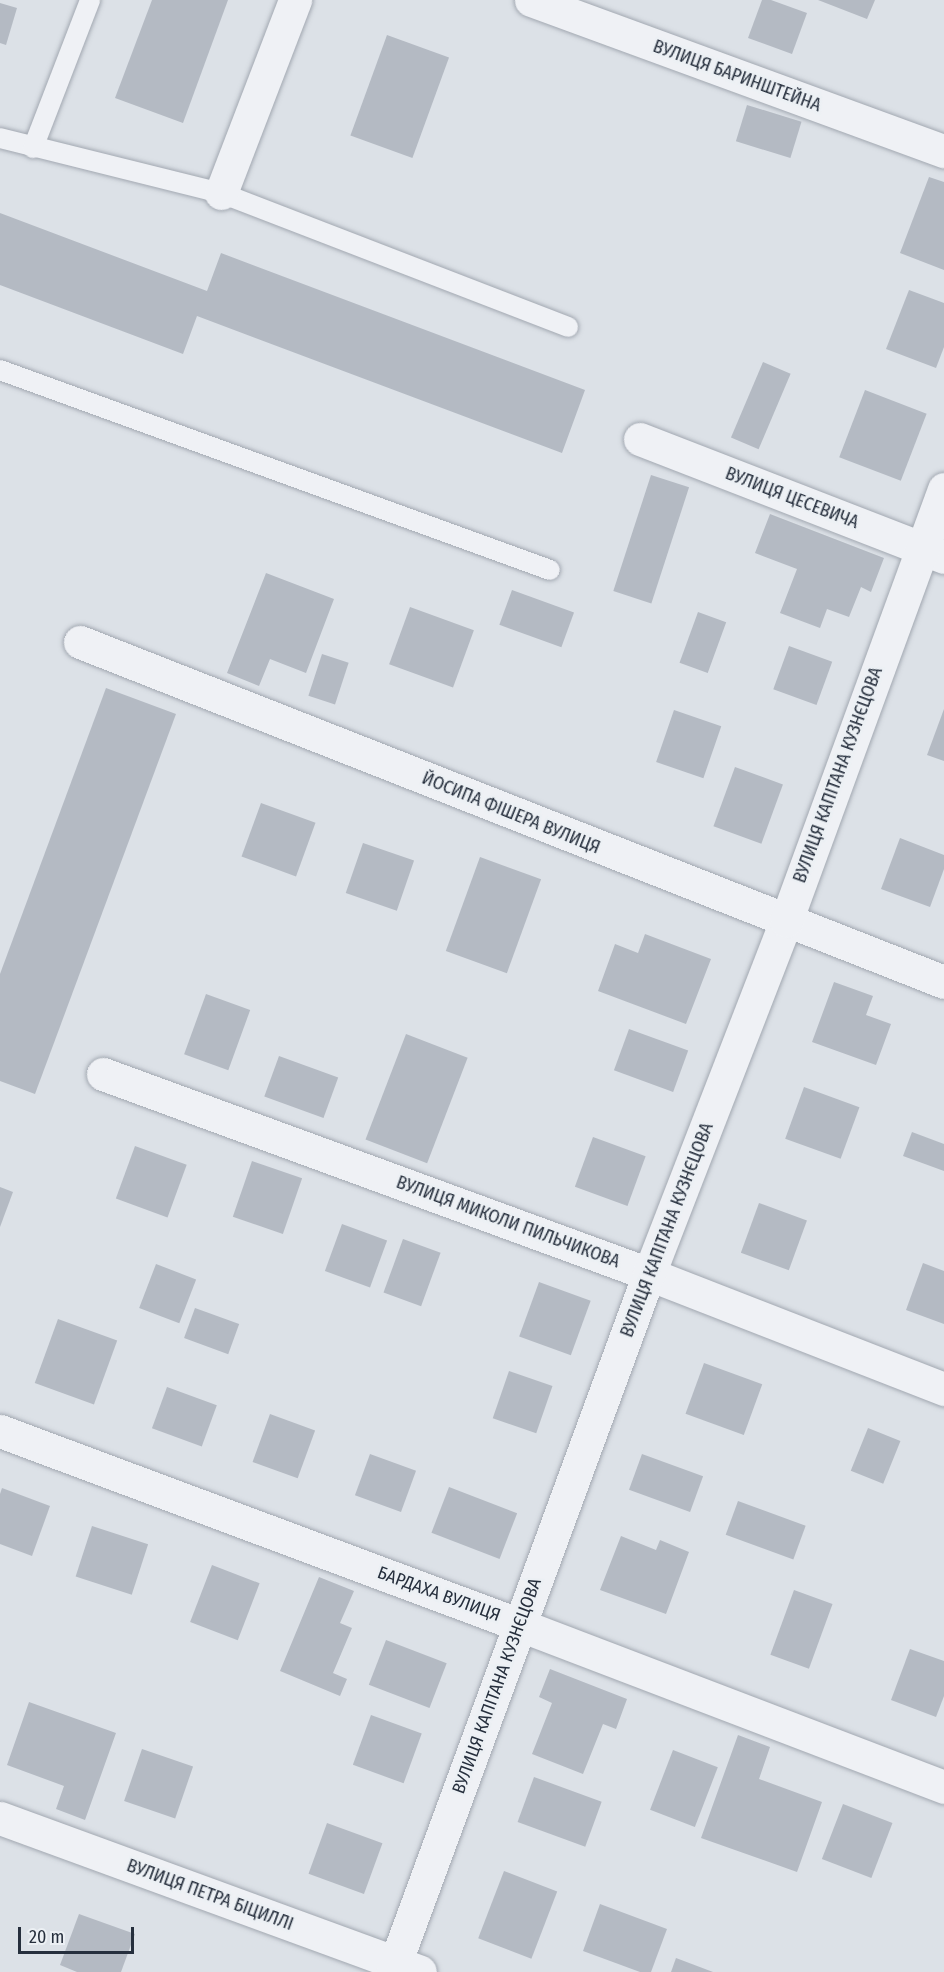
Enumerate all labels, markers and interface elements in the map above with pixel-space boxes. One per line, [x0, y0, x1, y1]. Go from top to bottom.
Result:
street label: ВУЛИЦЯ БАРИНШТЕЙНА [650, 36, 824, 116]
street label: ВУЛИЦЯ ЦЕСЕВИЧА [722, 463, 862, 533]
street label: ВУЛИЦЯ КАПІТАНА КУЗНЄЦОВА [789, 664, 887, 886]
street label: ЙОСИПА ФІШЕРА ВУЛИЦЯ [419, 767, 603, 859]
street label: ВУЛИЦЯ КАПІТАНА КУЗНЄЦОВА [616, 1120, 718, 1340]
street label: ВУЛИЦЯ МИКОЛИ ПИЛЬЧИКОВА [393, 1171, 623, 1273]
street label: БАРДАХА ВУЛИЦЯ [375, 1562, 503, 1626]
street label: ВУЛИЦЯ КАПІТАНА КУЗНЄЦОВА [448, 1575, 546, 1797]
street label: ВУЛИЦЯ ПЕТРА БІЦИЛЛІ [124, 1855, 296, 1935]
scale bar [21, 1915, 136, 1953]
text: 20 m [29, 1926, 64, 1948]

